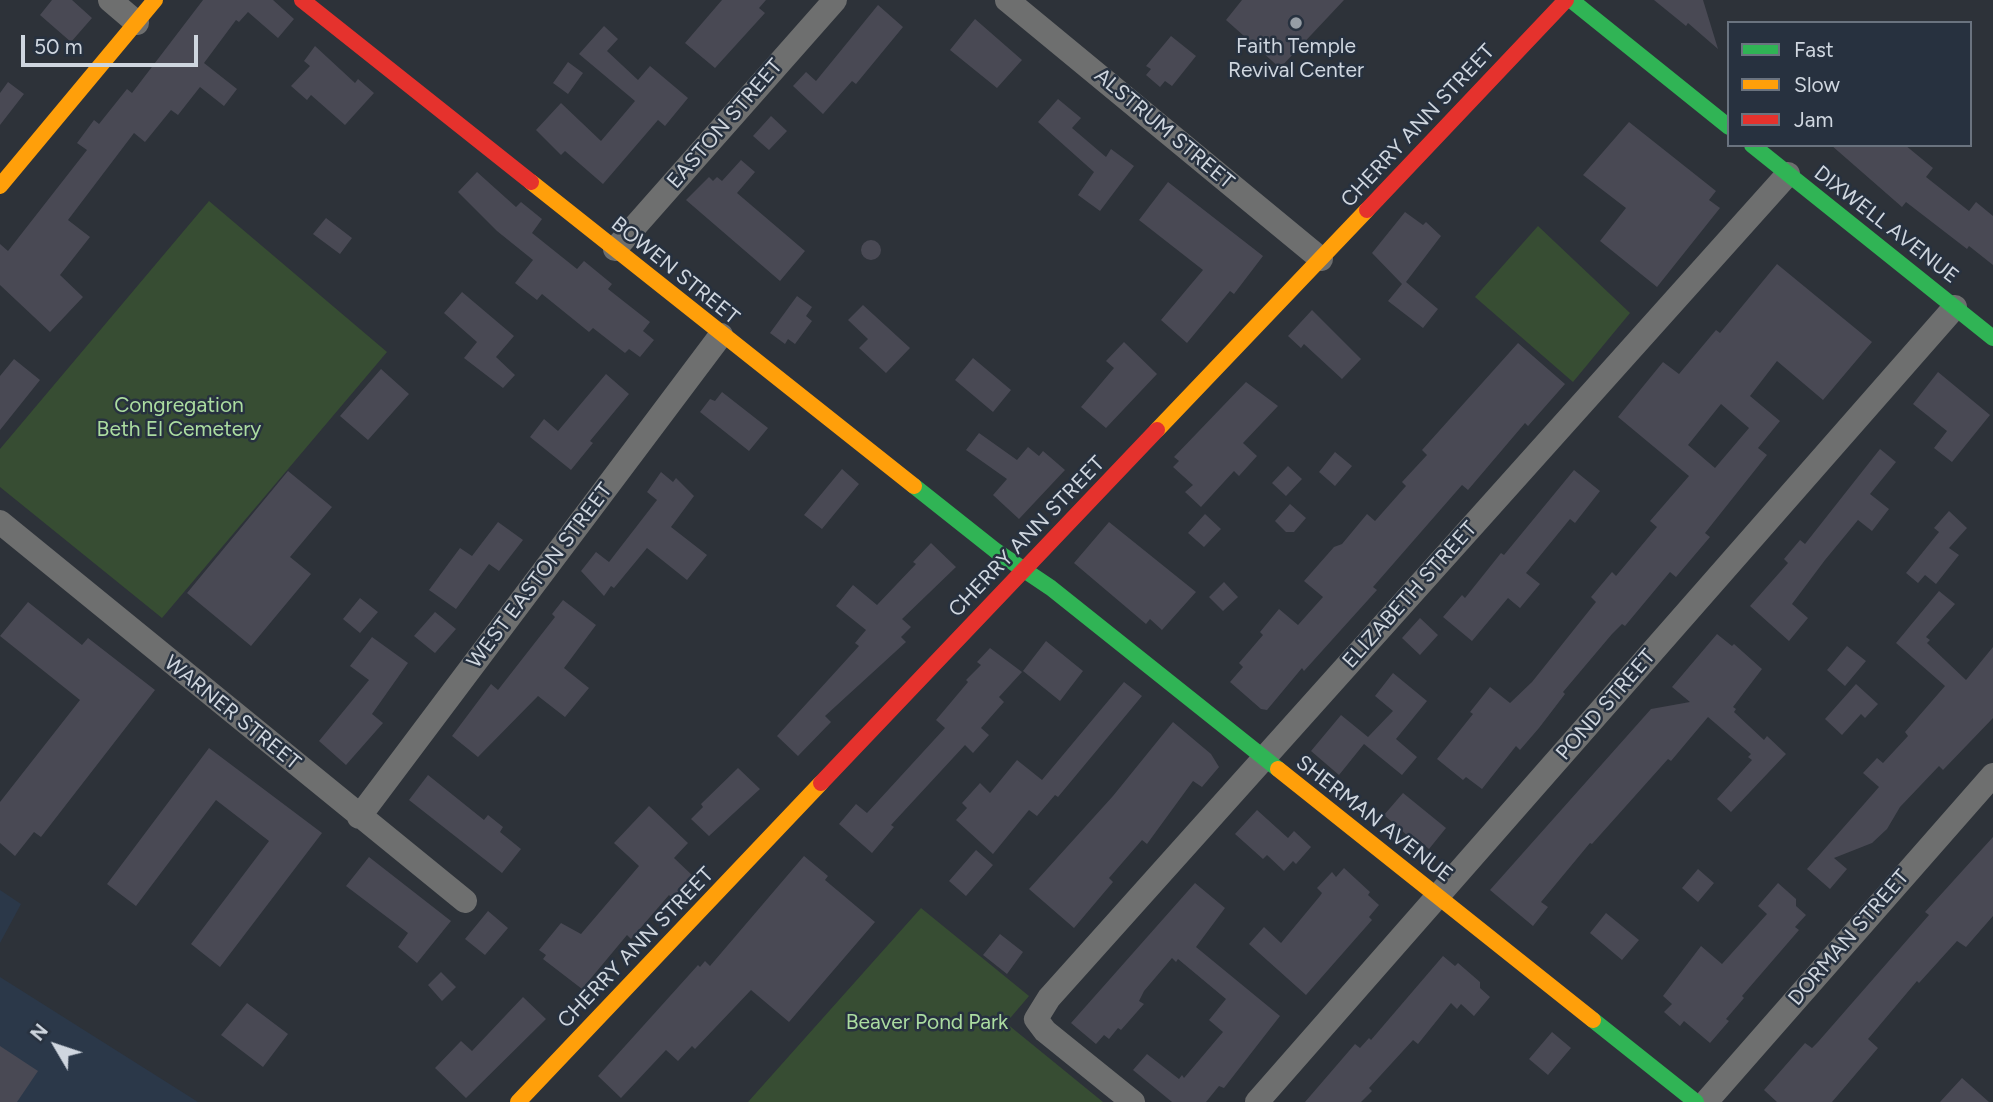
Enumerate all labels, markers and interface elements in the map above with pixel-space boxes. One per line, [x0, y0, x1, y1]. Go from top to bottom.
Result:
marker: Faith Temple Revival Center [1288, 15, 1304, 31]
scale bar [24, 21, 201, 65]
legend [1727, 21, 1972, 147]
text: 50 m [34, 34, 83, 59]
place label: Faith Temple Revival Center [1228, 34, 1364, 84]
text: Fast [1794, 37, 1834, 62]
street label: CHERRY ANN STREET [1336, 39, 1500, 213]
street label: EASTON STREET [662, 54, 788, 194]
street label: ALSTRUM STREET [1089, 63, 1239, 195]
text: Slow [1794, 72, 1840, 97]
text: Jam [1794, 107, 1833, 132]
street label: DIXWELL AVENUE [1809, 161, 1963, 289]
street label: BOWEN STREET [606, 212, 744, 330]
park label: Congregation Beth El Cemetery [97, 393, 261, 443]
street label: CHERRY ANN STREET [944, 451, 1110, 623]
street label: WEST EASTON STREET [462, 478, 618, 674]
street label: ELIZABETH STREET [1338, 516, 1482, 674]
street label: POND STREET [1551, 644, 1661, 766]
street label: WARNER STREET [159, 650, 305, 776]
street label: SHERMAN AVENUE [1291, 750, 1457, 888]
street label: CHERRY ANN STREET [553, 862, 719, 1034]
street label: DORMAN STREET [1783, 865, 1915, 1011]
park label: Beaver Pond Park [846, 1010, 1008, 1036]
north arrow [21, 1011, 91, 1081]
text: N [26, 1020, 53, 1045]

